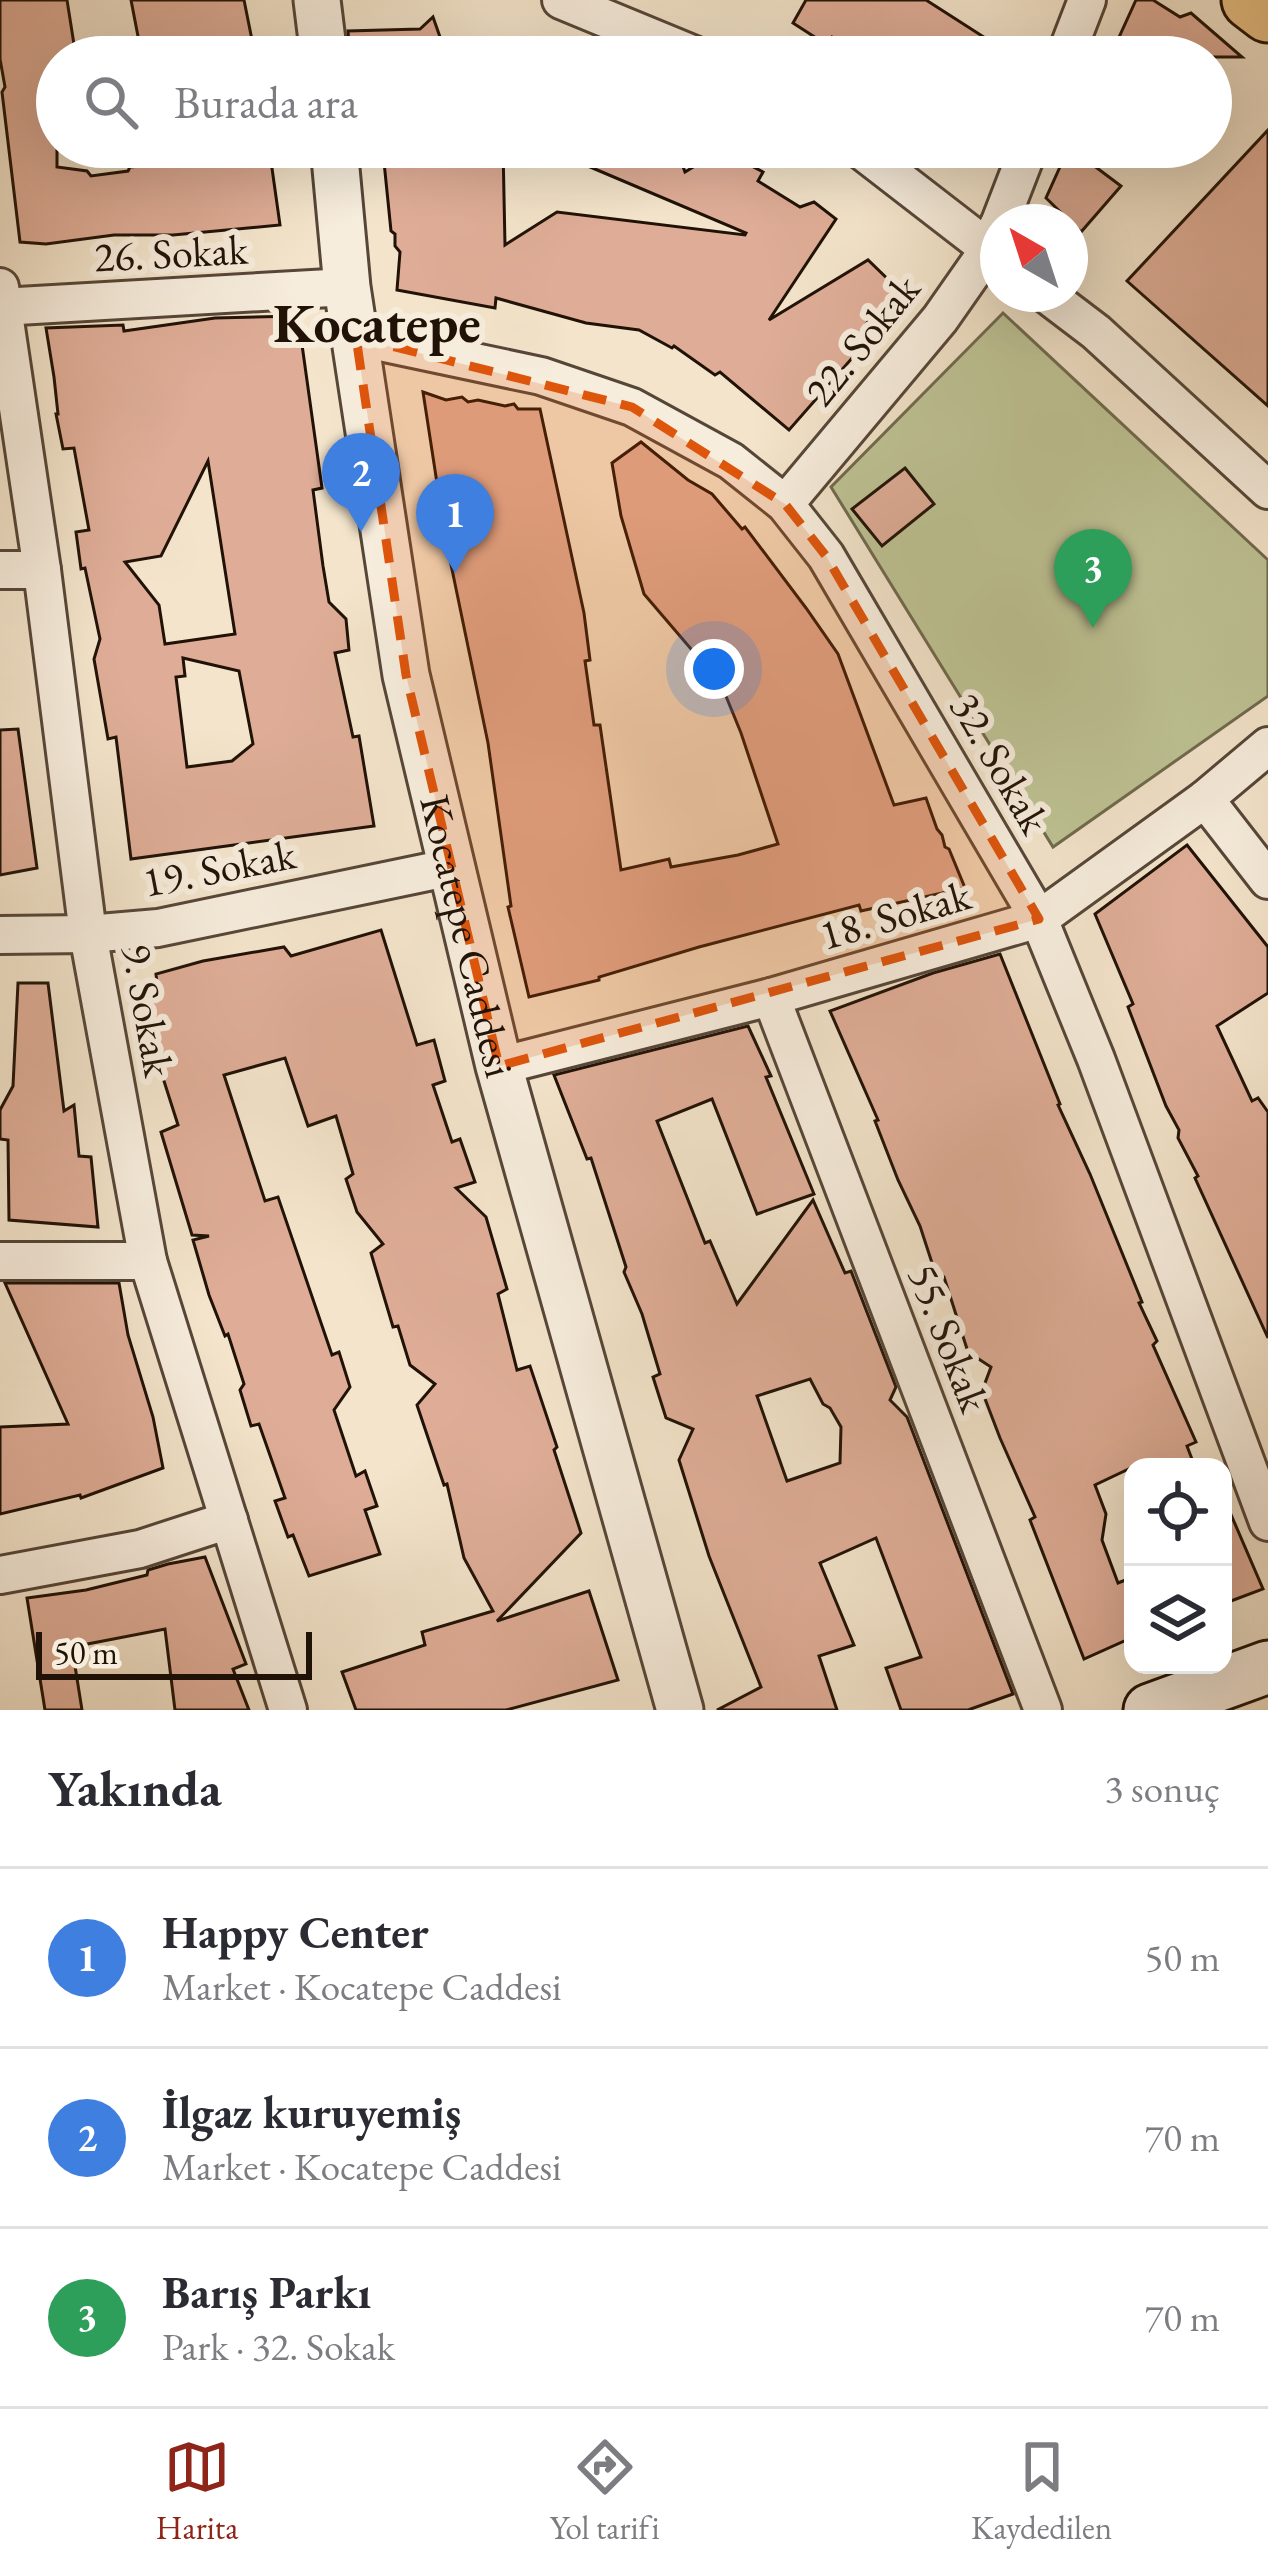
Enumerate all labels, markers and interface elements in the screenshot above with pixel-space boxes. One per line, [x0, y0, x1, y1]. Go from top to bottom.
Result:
search box [36, 36, 1232, 168]
icon: search [78, 69, 144, 135]
text: Burada ara [174, 73, 358, 131]
north arrow [980, 204, 1088, 312]
street label: 26. Sokak [93, 221, 251, 284]
street label: 22. Sokak [792, 262, 933, 417]
district label: Kocatepe [273, 288, 481, 358]
pin: 2 [322, 433, 400, 532]
pin: 1 [416, 474, 494, 573]
pin: 3 [1054, 529, 1132, 628]
your location [684, 639, 744, 699]
street label: 32. Sokak [938, 682, 1063, 845]
street label: Kocatepe Caddesi [408, 789, 528, 1083]
street label: 19. Sokak [138, 826, 301, 910]
street label: 18. Sokak [813, 867, 978, 963]
street label: 9. Sokak [109, 939, 187, 1082]
street label: 55. Sokak [896, 1256, 1003, 1421]
map controls [1124, 1458, 1232, 1674]
button: locate [1124, 1458, 1232, 1566]
button: layers [1124, 1566, 1232, 1674]
scale bar [36, 1626, 312, 1679]
text: 50 m [54, 1631, 118, 1674]
text: Yakında [48, 1755, 222, 1821]
text: 3 sonuç [1105, 1763, 1220, 1814]
text: Happy Center [162, 1903, 429, 1961]
text: 1 [77, 1932, 97, 1983]
text: 50 m [1144, 1932, 1220, 1983]
text: Market · Kocatepe Caddesi [162, 1961, 562, 2012]
text: İlgaz kuruyemiş [162, 2083, 461, 2141]
text: 2 [77, 2112, 97, 2163]
text: 70 m [1144, 2112, 1220, 2163]
text: Market · Kocatepe Caddesi [162, 2141, 562, 2192]
text: Barış Parkı [162, 2263, 371, 2321]
text: 3 [77, 2292, 97, 2343]
text: 70 m [1144, 2292, 1220, 2343]
text: Park · 32. Sokak [162, 2321, 395, 2372]
tab: Harita [156, 2434, 238, 2549]
tab: Yol tarifi [550, 2434, 660, 2549]
tab: Kaydedilen [971, 2434, 1112, 2549]

